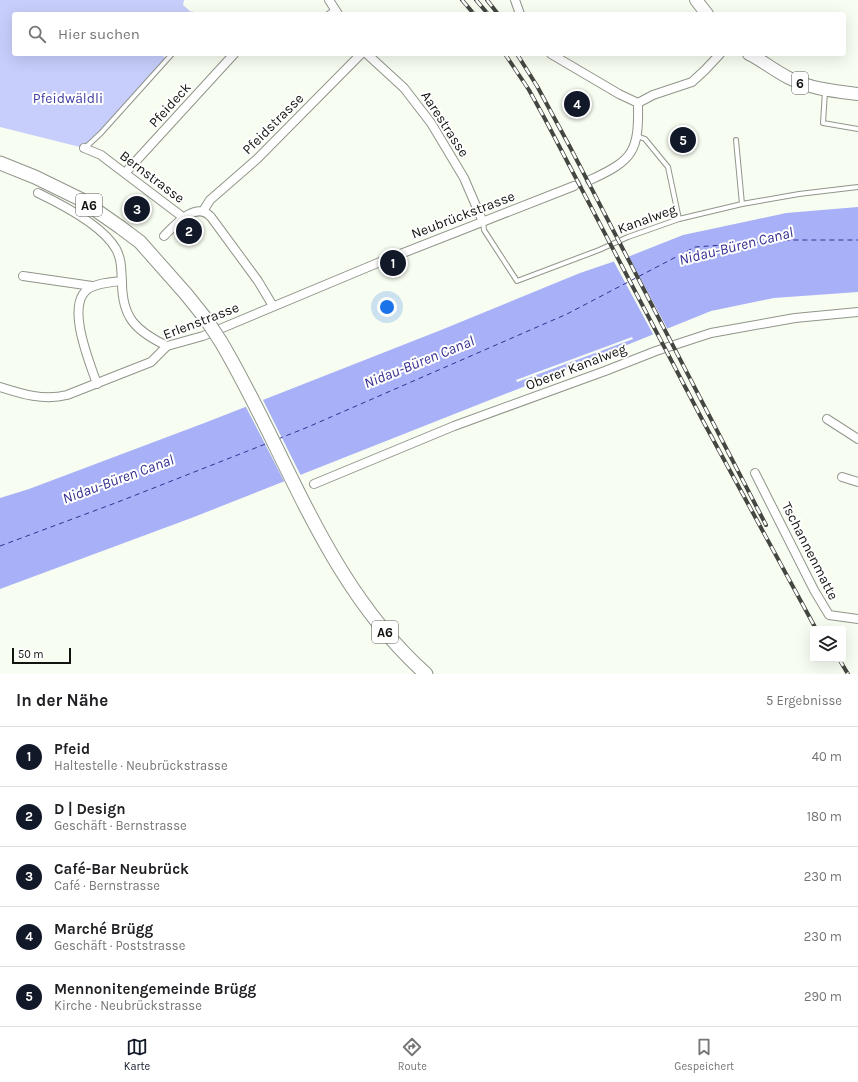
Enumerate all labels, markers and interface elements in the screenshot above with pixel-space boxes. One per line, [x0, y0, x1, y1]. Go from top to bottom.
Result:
search box [12, 12, 846, 56]
icon: search [26, 23, 48, 45]
text: Hier suchen [58, 25, 140, 43]
road number: 6 [792, 72, 808, 94]
street label: Pfeideck [145, 79, 195, 131]
street label: Aarestrasse [417, 88, 473, 160]
pin: 4 [564, 89, 590, 119]
park label: Pfeidwäldli [33, 90, 103, 107]
street label: Pfeidstrasse [239, 90, 307, 158]
pin: 5 [670, 125, 696, 155]
street label: Bernstrasse [116, 147, 188, 207]
street label: Neubrückstrasse [409, 187, 517, 243]
road number: A6 [76, 194, 102, 216]
pin: 3 [124, 194, 150, 224]
street label: Kanalweg [615, 200, 679, 238]
pin: 2 [176, 216, 202, 246]
water label: Nidau-Büren Canal [677, 223, 795, 269]
pin: 1 [380, 248, 406, 278]
your location [377, 297, 397, 317]
street label: Erlenstrasse [161, 299, 241, 343]
water label: Nidau-Büren Canal [361, 332, 477, 392]
street label: Oberer Kanalweg [523, 340, 629, 394]
water label: Nidau-Büren Canal [60, 450, 176, 507]
street label: Tschannenmatte [778, 499, 842, 603]
road number: A6 [372, 621, 398, 643]
map controls [810, 626, 846, 662]
button: layers [810, 626, 846, 662]
scale bar [12, 646, 71, 665]
text: 50 m [18, 648, 44, 661]
text: In der Nähe [16, 690, 108, 710]
text: 5 Ergebnisse [766, 693, 842, 708]
text: Pfeid [54, 740, 90, 758]
text: 1 [27, 749, 31, 764]
text: 40 m [812, 749, 842, 764]
text: Haltestelle · Neubrückstrasse [54, 758, 228, 773]
text: D | Design [54, 800, 126, 818]
text: 2 [25, 809, 33, 824]
text: 180 m [807, 809, 842, 824]
text: Geschäft · Bernstrasse [54, 818, 187, 833]
text: Café-Bar Neubrück [54, 860, 189, 878]
text: 3 [25, 869, 33, 884]
text: 230 m [804, 869, 842, 884]
text: Café · Bernstrasse [54, 878, 160, 893]
text: Marché Brügg [54, 920, 153, 938]
text: 4 [25, 929, 33, 944]
text: 230 m [804, 929, 842, 944]
text: Geschäft · Poststrasse [54, 938, 185, 953]
text: Mennonitengemeinde Brügg [54, 980, 256, 998]
text: 5 [25, 989, 33, 1004]
text: 290 m [804, 989, 842, 1004]
text: Kirche · Neubrückstrasse [54, 998, 202, 1013]
tab: Karte [124, 1036, 150, 1073]
tab: Route [398, 1036, 427, 1073]
tab: Gespeichert [674, 1036, 734, 1073]

